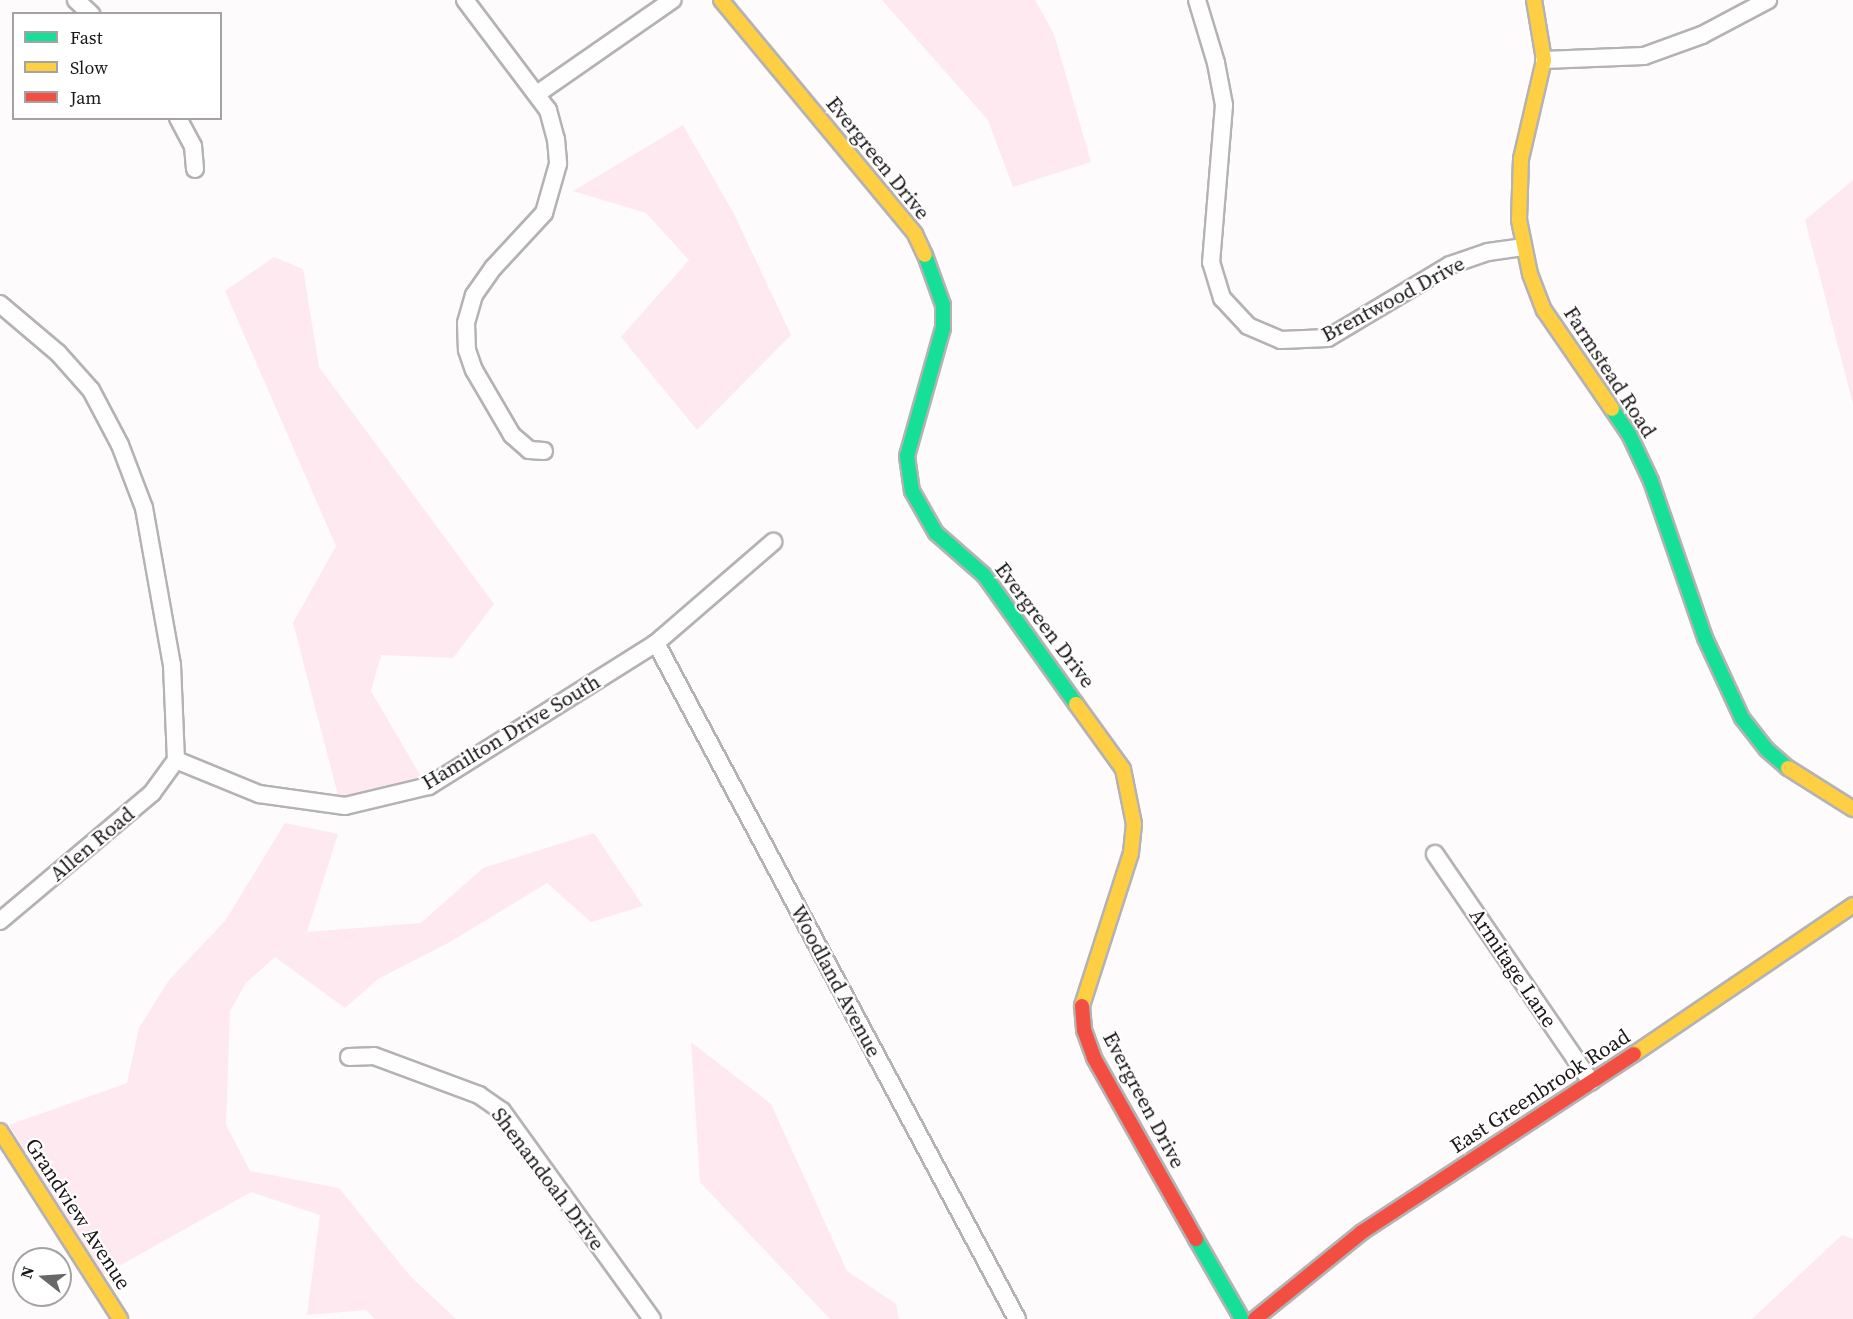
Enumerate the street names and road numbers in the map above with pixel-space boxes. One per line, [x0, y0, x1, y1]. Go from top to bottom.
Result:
street label: Evergreen Drive [821, 91, 935, 225]
street label: Brentwood Drive [1317, 251, 1469, 347]
street label: Farmstead Road [1558, 302, 1662, 442]
street label: Evergreen Drive [989, 557, 1101, 693]
street label: Hamilton Drive South [417, 669, 605, 795]
street label: Allen Road [45, 801, 139, 887]
street label: Woodland Avenue [785, 901, 887, 1061]
street label: Armitage Lane [1464, 904, 1562, 1032]
street label: East Greenbrook Road [1446, 1024, 1634, 1158]
street label: Evergreen Drive [1097, 1027, 1191, 1173]
street label: Shenandoah Drive [486, 1103, 610, 1255]
street label: Grandview Avenue [20, 1134, 136, 1294]

